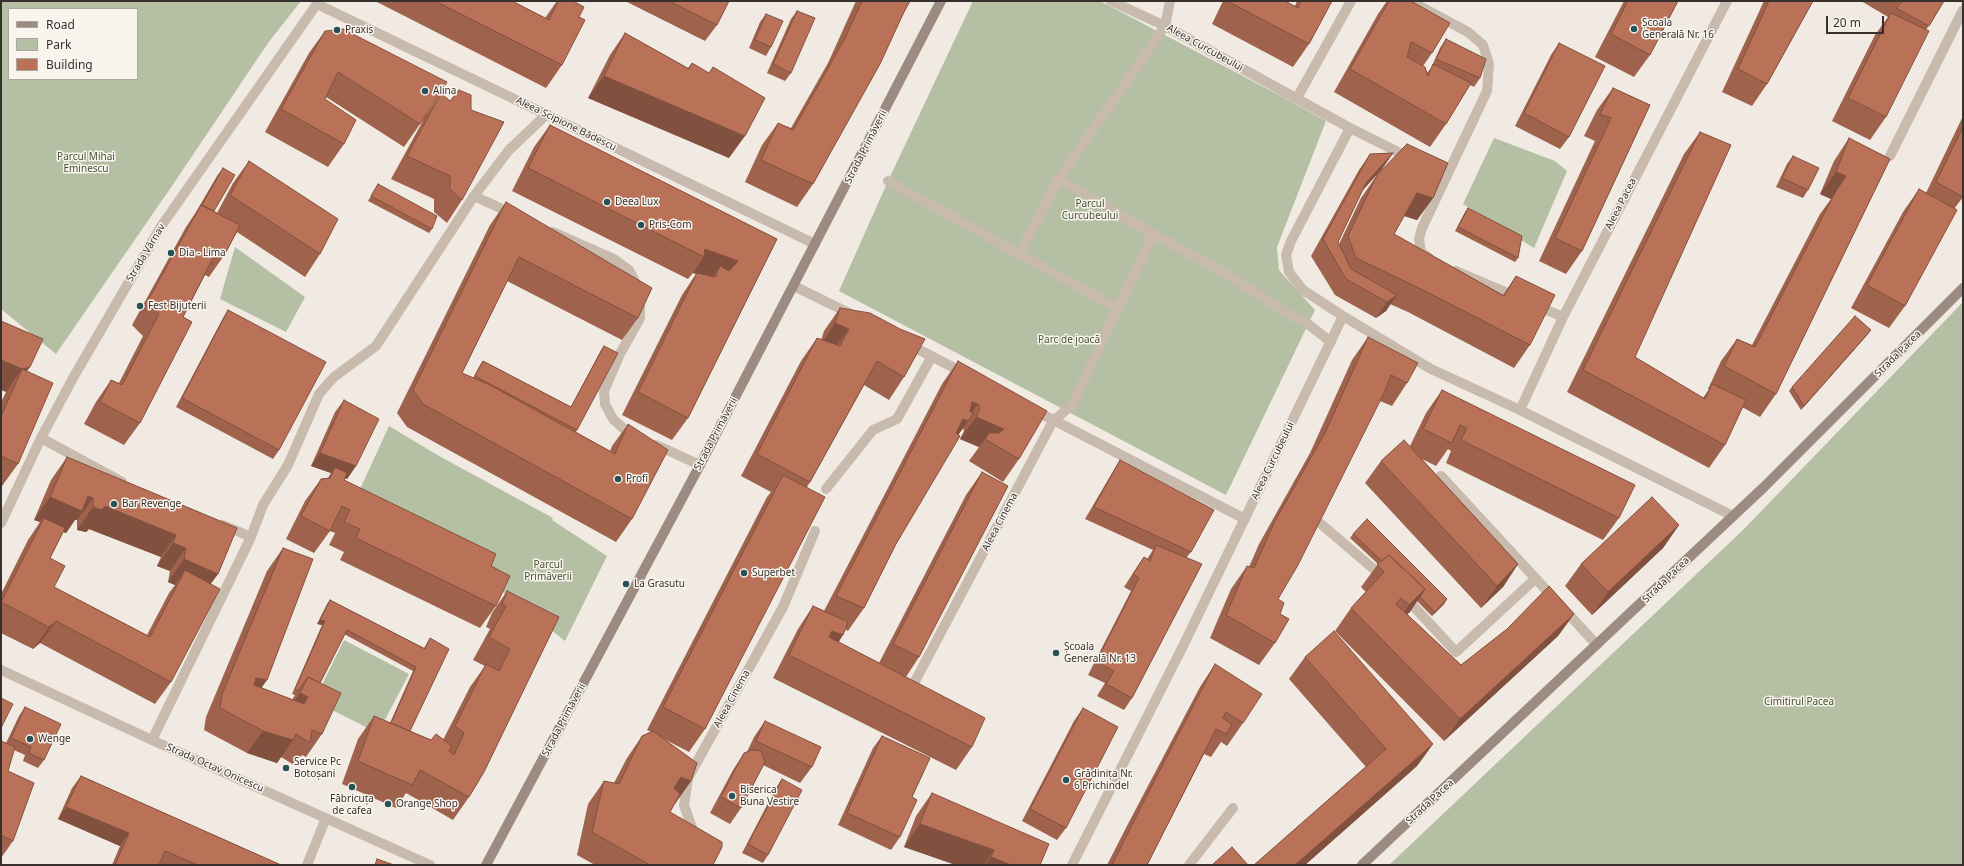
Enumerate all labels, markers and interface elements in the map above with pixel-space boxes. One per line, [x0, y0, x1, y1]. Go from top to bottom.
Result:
legend [8, 8, 138, 80]
scale bar [1828, 8, 1886, 34]
text: 20 m [1833, 14, 1861, 31]
text: Road [46, 16, 75, 33]
place label: Școala Generală Nr. 16 [1642, 17, 1714, 40]
street label: Aleea Curcubeului [1165, 22, 1245, 74]
place label: Praxis [345, 24, 373, 36]
marker: Școala Generală Nr. 16 [1629, 24, 1639, 34]
marker: Praxis [332, 25, 342, 35]
text: Park [46, 36, 71, 53]
text: Building [46, 56, 93, 73]
place label: Alina [433, 85, 456, 97]
marker: Alina [420, 86, 430, 96]
street label: Aleea Scipione Bădescu [514, 94, 618, 154]
street label: Strada Primăverii [842, 108, 890, 186]
park label: Parcul Mihai Eminescu [57, 151, 115, 174]
street label: Aleea Pacea [1603, 176, 1639, 232]
place label: Deea Lux [615, 196, 658, 208]
marker: Deea Lux [602, 197, 612, 207]
park label: Parcul Curcubeului [1062, 198, 1118, 222]
place label: Pris-Com [649, 219, 691, 231]
marker: Pris-Com [636, 220, 646, 230]
street label: Strada Vârnav [124, 222, 168, 284]
place label: Dia - Lima [179, 247, 226, 259]
marker: Dia - Lima [166, 248, 176, 258]
place label: Fest Bijuterii [148, 300, 206, 312]
marker: Fest Bijuterii [135, 301, 145, 311]
street label: Strada Pacea [1872, 328, 1924, 380]
park label: Parc de joacă [1038, 334, 1100, 346]
street label: Strada Primăverii [692, 396, 740, 472]
street label: Aleea Curcubeului [1249, 420, 1297, 502]
place label: Profi [626, 473, 648, 485]
marker: Profi [613, 474, 623, 484]
street label: Aleea Cinema [980, 491, 1020, 553]
place label: Bar Revenge [122, 498, 181, 510]
marker: Bar Revenge [109, 499, 119, 509]
street label: Strada Pacea [1640, 555, 1692, 605]
park label: Parcul Primăverii [524, 559, 572, 582]
place label: Superbet [752, 567, 795, 579]
marker: Superbet [739, 568, 749, 578]
place label: La Grasutu [634, 578, 685, 590]
marker: La Grasutu [621, 579, 631, 589]
place label: Școala Generală Nr. 13 [1064, 641, 1136, 664]
marker: Școala Generală Nr. 13 [1051, 648, 1061, 658]
street label: Aleea Cinema [711, 668, 753, 730]
street label: Strada Primăverii [540, 682, 588, 758]
park label: Cimitirul Pacea [1764, 696, 1834, 708]
place label: Wenge [38, 733, 71, 745]
marker: Wenge [25, 734, 35, 744]
street label: Strada Octav Onicescu [164, 741, 266, 795]
place label: Service Pc Botoșani [294, 756, 341, 780]
marker: Service Pc Botoșani [281, 763, 291, 773]
place label: Grădinița Nr. 6 Prichindel [1074, 768, 1133, 792]
marker: Grădinița Nr. 6 Prichindel [1061, 775, 1071, 785]
street label: Strada Pacea [1404, 777, 1456, 827]
marker: Făbricuța de cafea [347, 782, 357, 792]
place label: Biserica Buna Vestire [740, 784, 799, 808]
marker: Biserica Buna Vestire [727, 791, 737, 801]
place label: Făbricuța de cafea [330, 793, 374, 816]
place label: Orange Shop [396, 798, 458, 810]
marker: Orange Shop [383, 799, 393, 809]

